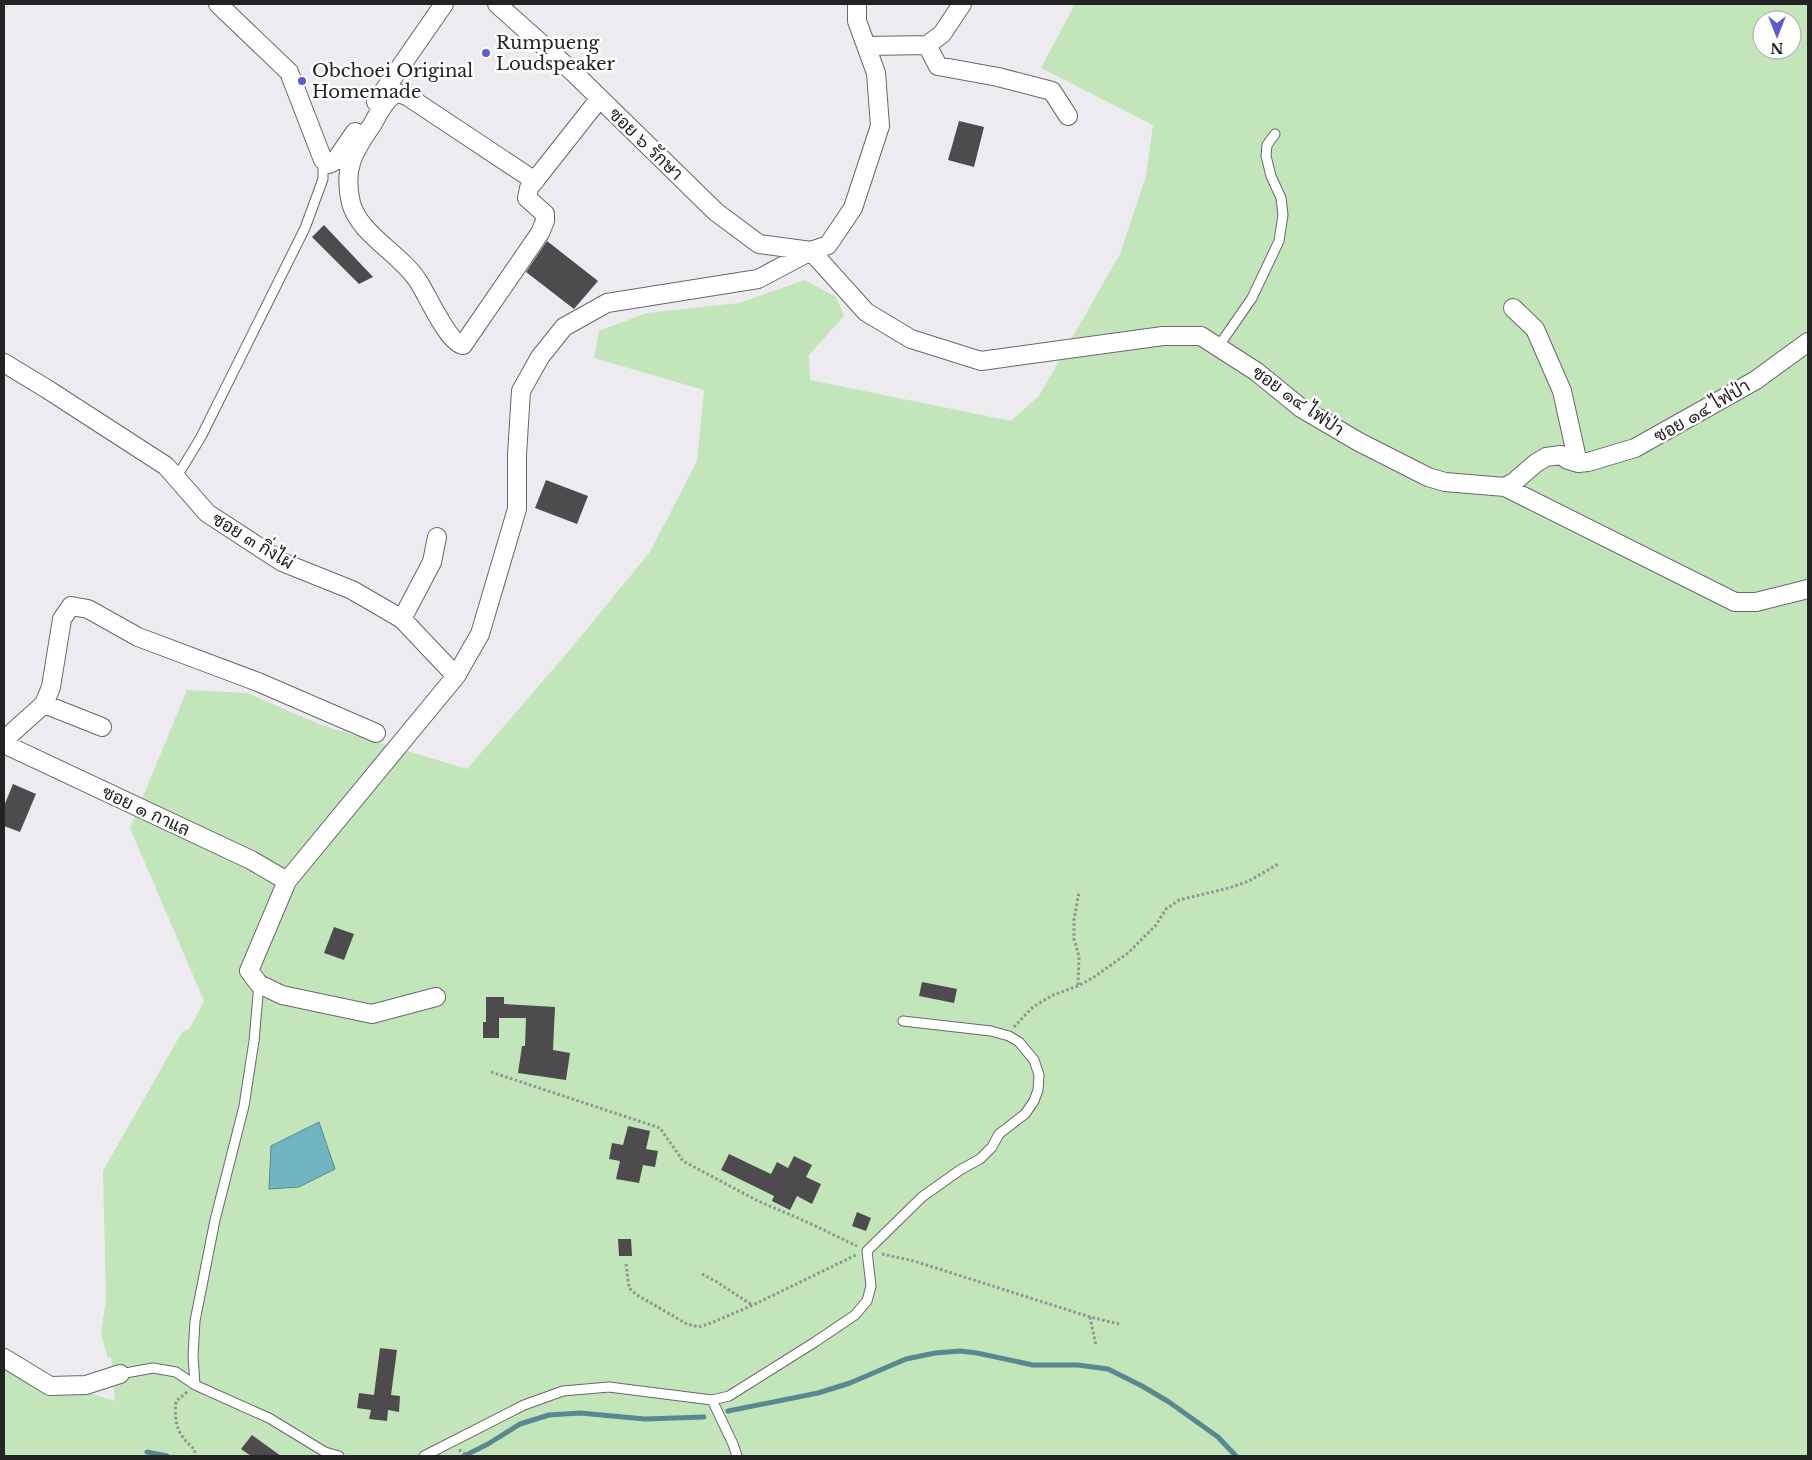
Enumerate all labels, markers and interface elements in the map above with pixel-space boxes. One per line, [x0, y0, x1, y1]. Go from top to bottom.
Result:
north arrow [1752, 10, 1802, 60]
place label: Rumpueng Loudspeaker [496, 32, 615, 75]
text: N [1770, 39, 1784, 57]
marker: Rumpueng Loudspeaker [480, 47, 492, 59]
place label: Obchoei Original Homemade [312, 60, 473, 103]
marker: Obchoei Original Homemade [296, 75, 308, 87]
street label: ซอย ๖ รักษา [604, 103, 688, 185]
street label: ซอย ๑๔ ไฟป่า [1248, 360, 1349, 441]
street label: ซอย ๑๔ ไฟป่า [1649, 373, 1754, 447]
street label: ซอย ๓ กิ่งไผ่ [208, 504, 300, 574]
street label: ซอย ๑ กาแล [99, 781, 193, 841]

